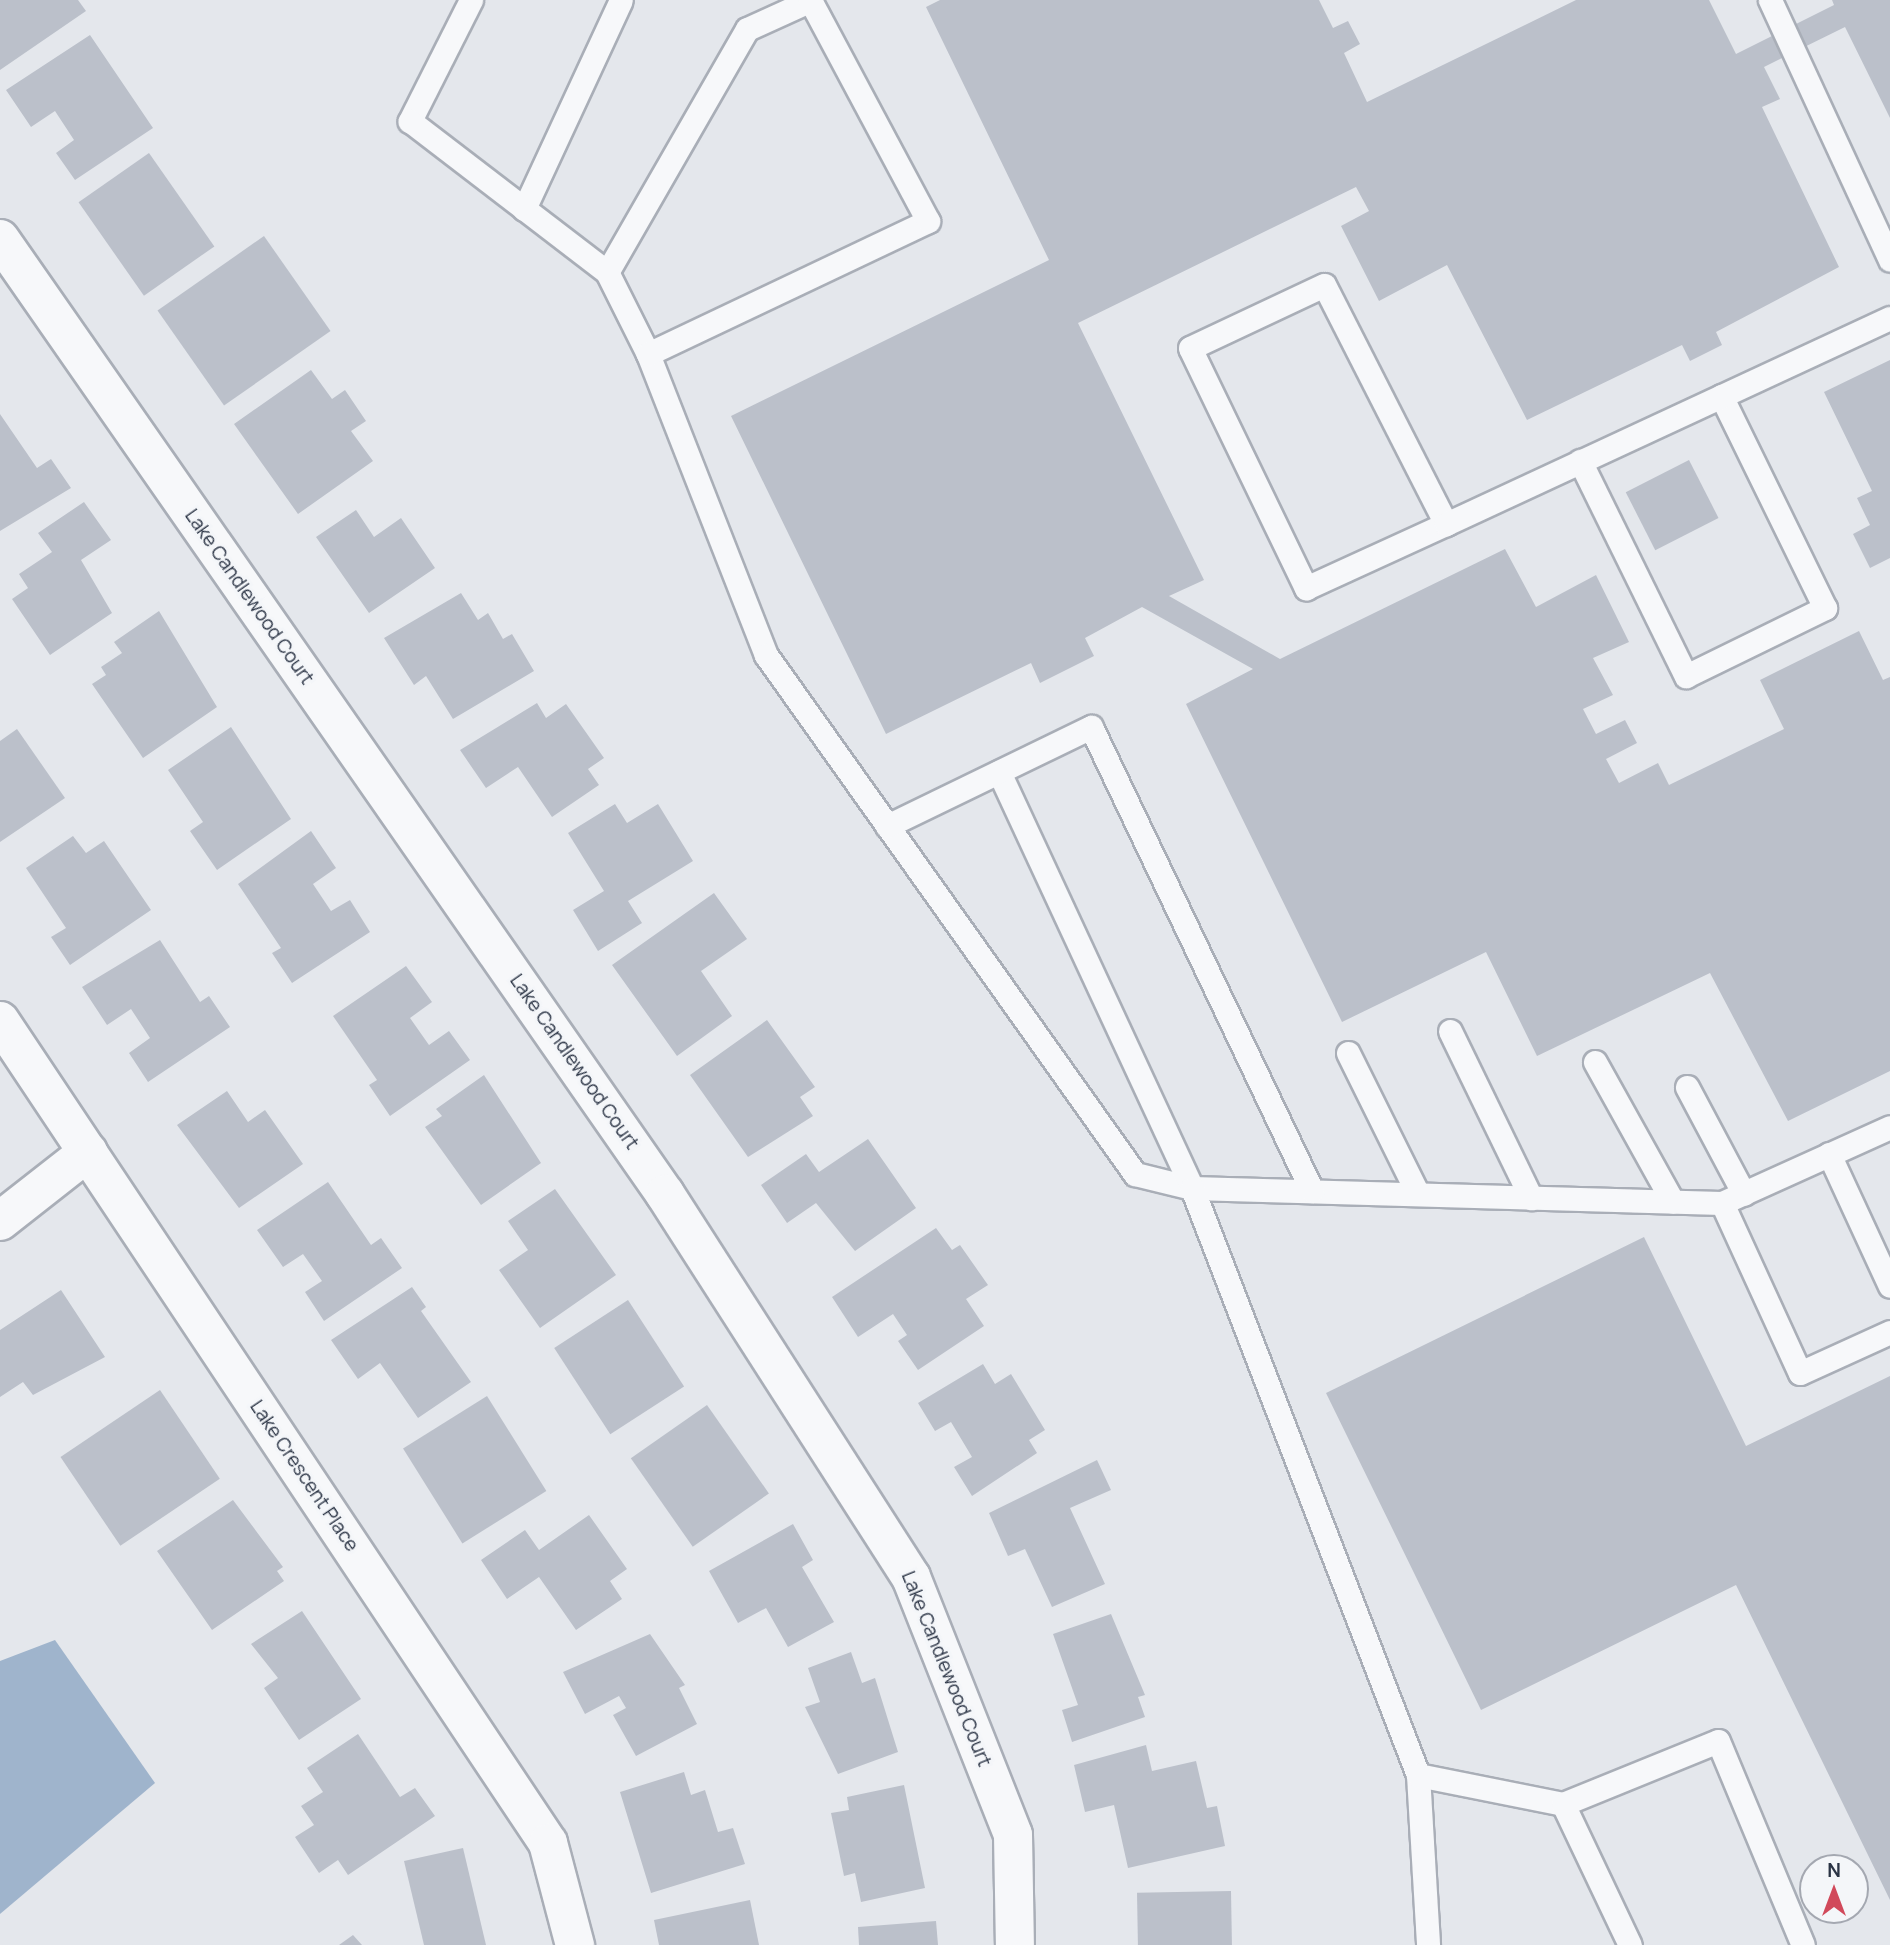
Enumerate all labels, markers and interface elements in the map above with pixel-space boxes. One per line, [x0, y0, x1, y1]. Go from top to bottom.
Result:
street label: Lake Candlewood Court [180, 505, 318, 689]
street label: Lake Candlewood Court [505, 970, 643, 1154]
street label: Lake Crescent Place [245, 1396, 363, 1556]
street label: Lake Candlewood Court [896, 1568, 996, 1770]
north arrow [1799, 1854, 1869, 1924]
text: N [1827, 1857, 1841, 1883]

